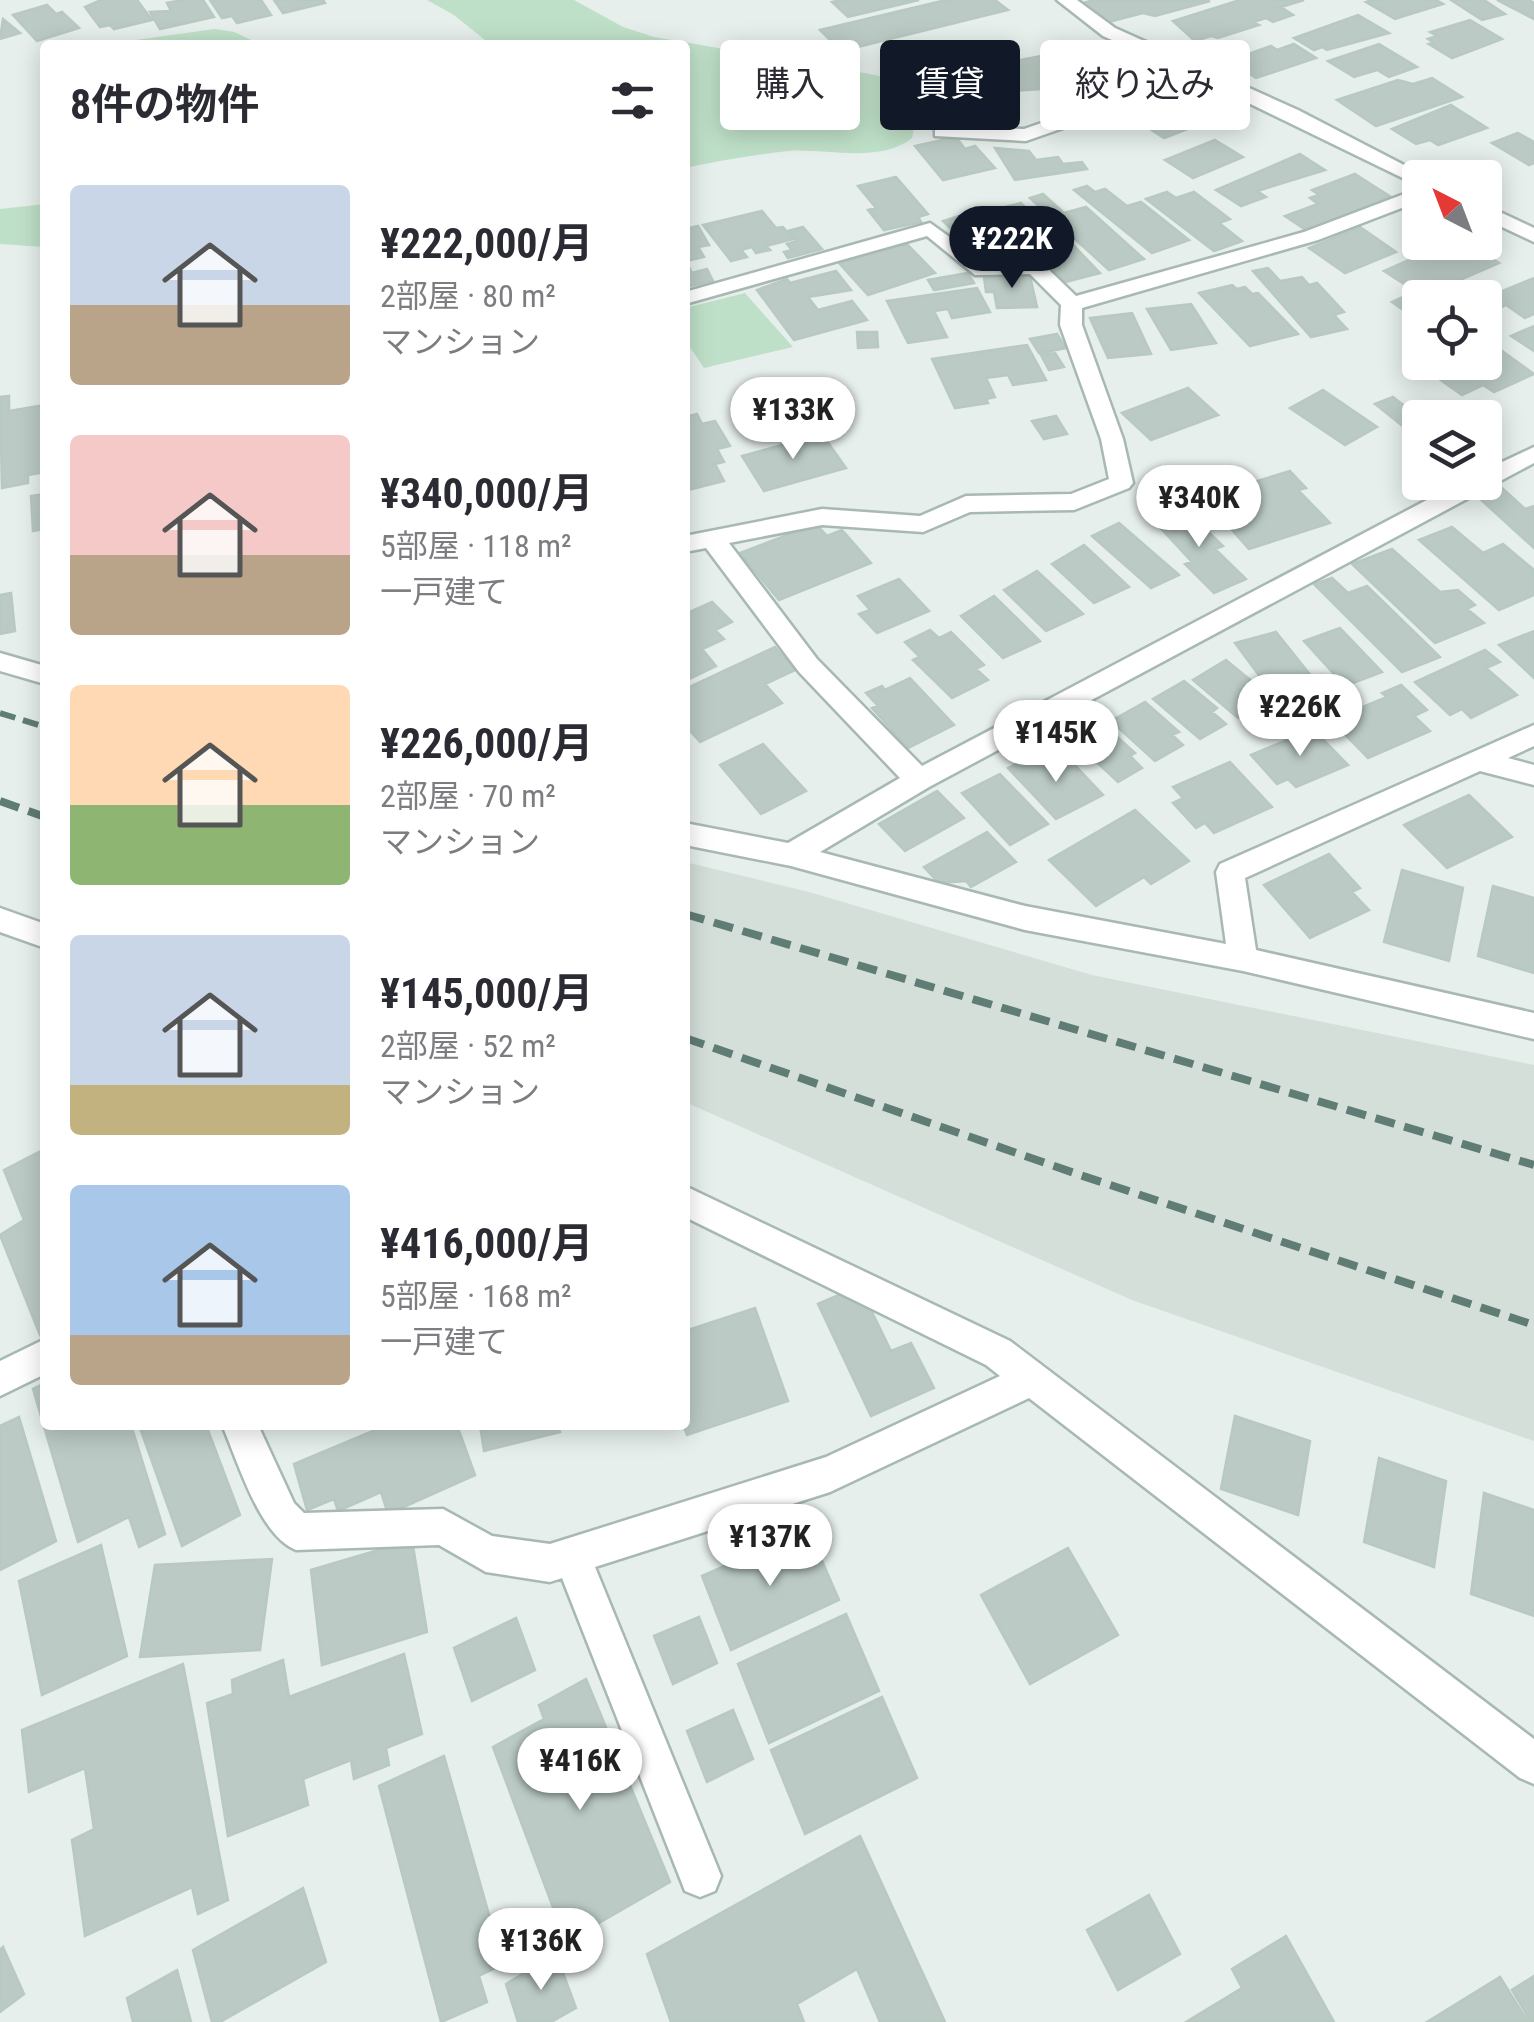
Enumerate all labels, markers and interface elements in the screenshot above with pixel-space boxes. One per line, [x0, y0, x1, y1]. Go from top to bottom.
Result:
chip: 購入 [720, 40, 860, 130]
chip: 賃貸 [880, 40, 1020, 130]
chip: 絞り込み [1040, 40, 1250, 130]
icon: filters [605, 73, 660, 128]
text: 8件の物件 [70, 80, 259, 129]
north arrow [1402, 160, 1502, 260]
map controls [1402, 160, 1502, 500]
pin: ¥222K [942, 206, 1082, 291]
text: ¥222,000/月 [380, 219, 594, 268]
text: ¥222K [971, 219, 1053, 257]
icon: home [150, 225, 270, 345]
text: 2部屋 · 80 m² [380, 277, 556, 315]
button: locate [1402, 280, 1502, 380]
text: マンション [380, 323, 540, 361]
pin: ¥133K [723, 377, 863, 462]
text: ¥133K [752, 390, 834, 428]
button: layers [1402, 400, 1502, 500]
pin: ¥340K [1129, 465, 1269, 550]
text: ¥340,000/月 [380, 469, 594, 518]
icon: home [150, 475, 270, 595]
text: ¥340K [1158, 478, 1240, 516]
text: 5部屋 · 118 m² [380, 527, 572, 565]
text: 一戸建て [380, 573, 508, 611]
pin: ¥226K [1230, 674, 1370, 759]
text: ¥226K [1259, 687, 1341, 725]
pin: ¥145K [986, 700, 1126, 785]
text: ¥145K [1015, 713, 1097, 751]
text: ¥226,000/月 [380, 719, 594, 768]
icon: home [150, 725, 270, 845]
text: 2部屋 · 70 m² [380, 777, 556, 815]
text: マンション [380, 823, 540, 861]
text: ¥145,000/月 [380, 969, 594, 1018]
icon: home [150, 975, 270, 1095]
text: 2部屋 · 52 m² [380, 1027, 556, 1065]
text: マンション [380, 1073, 540, 1111]
text: ¥416,000/月 [380, 1219, 594, 1268]
icon: home [150, 1225, 270, 1345]
text: 5部屋 · 168 m² [380, 1277, 572, 1315]
text: 一戸建て [380, 1323, 508, 1361]
pin: ¥137K [700, 1504, 840, 1589]
text: ¥137K [729, 1517, 811, 1555]
pin: ¥416K [510, 1728, 650, 1813]
text: ¥416K [539, 1741, 621, 1779]
pin: ¥136K [471, 1908, 611, 1993]
text: ¥136K [500, 1921, 582, 1959]

